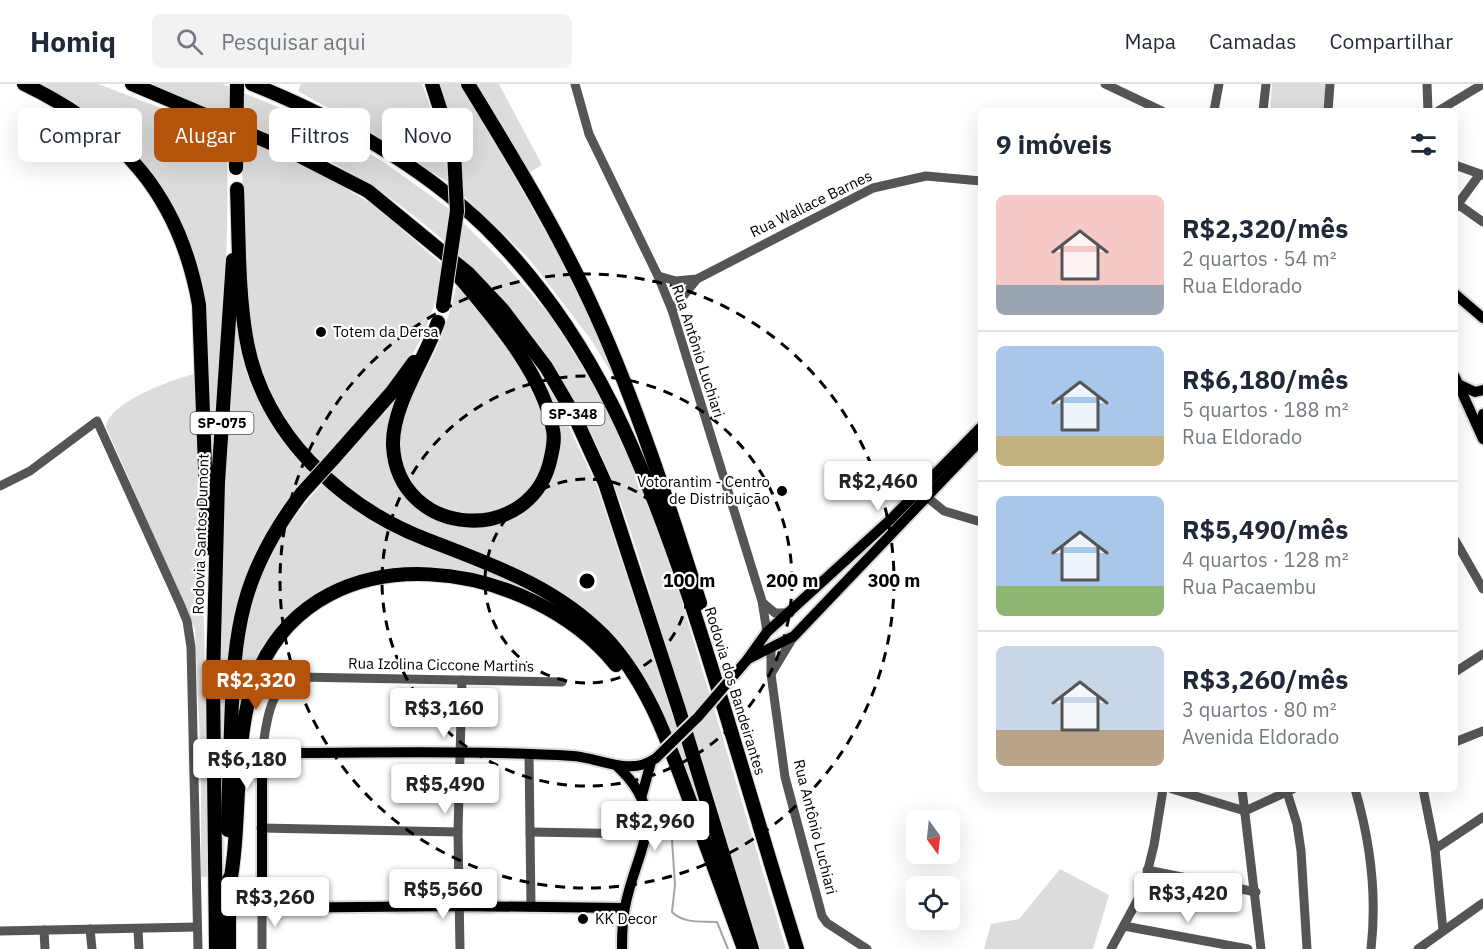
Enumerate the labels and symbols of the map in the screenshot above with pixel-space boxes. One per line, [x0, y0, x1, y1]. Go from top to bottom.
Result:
street label: Rua Wallace Barnes [747, 166, 875, 241]
street label: Rua Antônio Luchiari [668, 282, 729, 420]
place label: Totem da Dersa [333, 322, 438, 341]
marker: Totem da Dersa [314, 325, 328, 339]
road number: SP-348 [542, 403, 604, 425]
road number: SP-075 [190, 412, 254, 434]
street label: Rodovia Santos Dumont [188, 453, 213, 615]
pin: R$2,460 [823, 461, 933, 512]
place label: Votorantim - Centro de Distribuição [637, 472, 770, 508]
marker: Votorantim - Centro de Distribuição [775, 484, 789, 498]
text: 100 m [663, 569, 715, 592]
text: 200 m [766, 569, 818, 592]
text: 300 m [868, 569, 920, 592]
centre of rings [577, 571, 597, 591]
street label: Rodovia dos Bandeirantes [701, 604, 770, 777]
street label: Rua Izolina Ciccone Martins [348, 653, 534, 676]
pin: R$2,320 [201, 660, 311, 711]
pin: R$3,160 [389, 688, 499, 739]
pin: R$6,180 [192, 739, 302, 790]
street label: Rua Antônio Luchiari [790, 757, 841, 896]
pin: R$5,490 [390, 764, 500, 815]
pin: R$2,960 [600, 801, 710, 852]
north arrow [906, 810, 960, 864]
pin: R$5,560 [388, 869, 498, 920]
pin: R$3,420 [1133, 873, 1243, 924]
pin: R$3,260 [220, 877, 330, 928]
place label: KK Decor [595, 909, 658, 928]
marker: KK Decor [576, 912, 590, 926]

